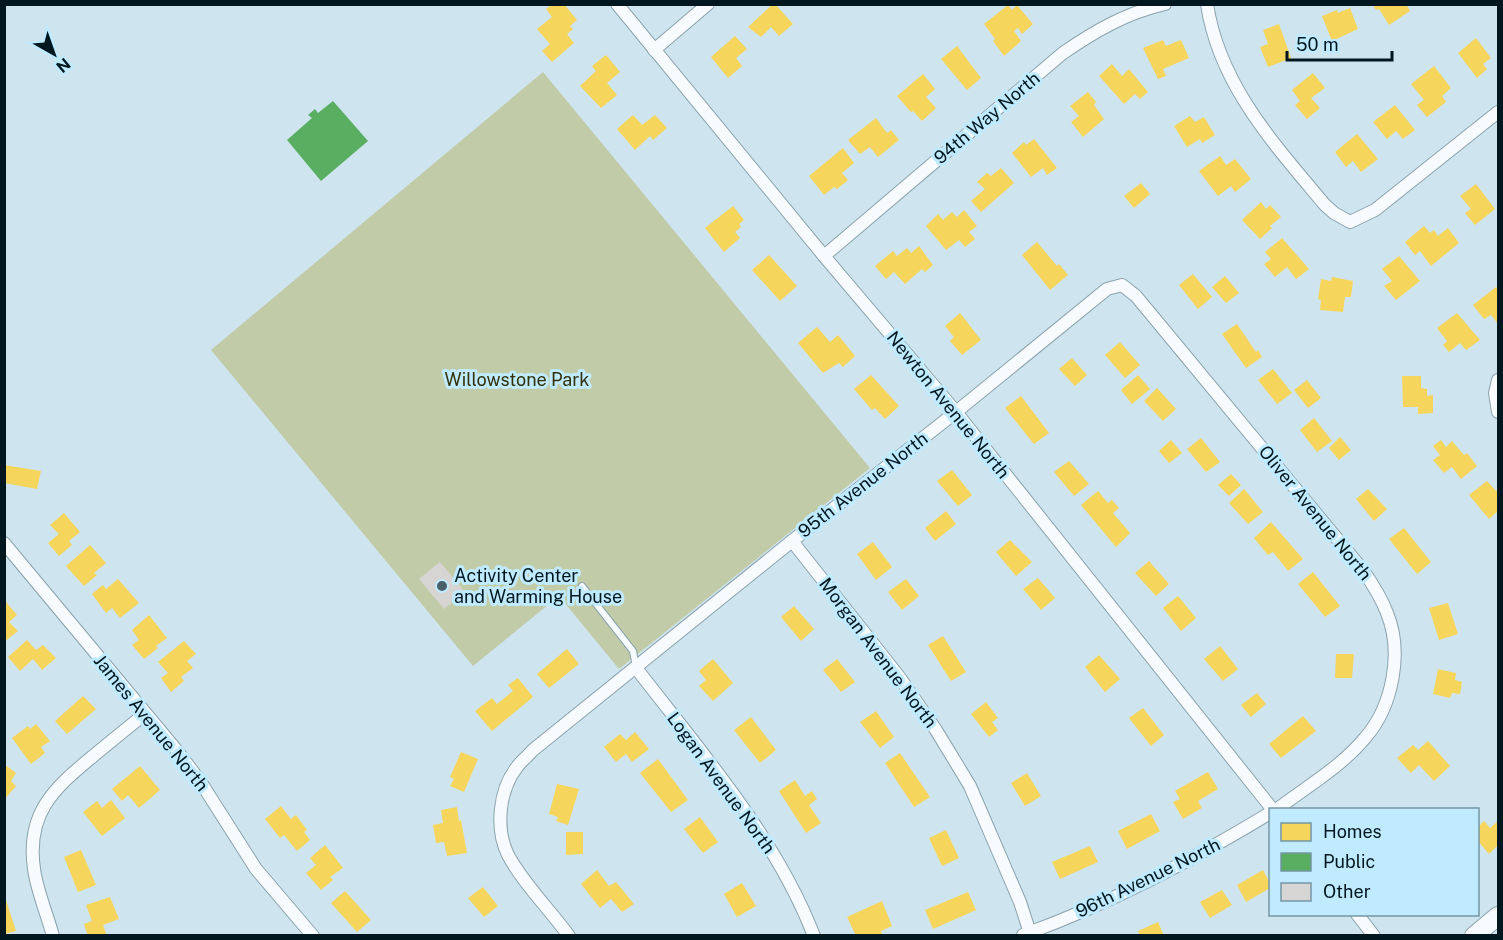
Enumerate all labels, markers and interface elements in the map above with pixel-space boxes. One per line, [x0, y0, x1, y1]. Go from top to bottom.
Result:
north arrow [24, 24, 84, 84]
scale bar [1287, 24, 1392, 62]
text: 50 m [1296, 34, 1339, 55]
text: N [52, 54, 74, 76]
street label: 94th Way North [930, 67, 1044, 168]
street label: Newton Avenue North [883, 327, 1014, 482]
park label: Willowstone Park [445, 369, 589, 390]
street label: 95th Avenue North [794, 428, 932, 542]
street label: Oliver Avenue North [1255, 441, 1376, 584]
place label: Activity Center and Warming House [454, 565, 622, 607]
street label: Morgan Avenue North [815, 574, 942, 732]
marker: Activity Center and Warming House [435, 579, 449, 593]
street label: James Avenue North [90, 650, 213, 795]
street label: Logan Avenue North [663, 708, 780, 858]
legend [1269, 808, 1479, 916]
text: Homes [1323, 821, 1382, 842]
street label: 96th Avenue North [1072, 833, 1223, 922]
text: Public [1323, 851, 1375, 872]
text: Other [1323, 881, 1371, 902]

